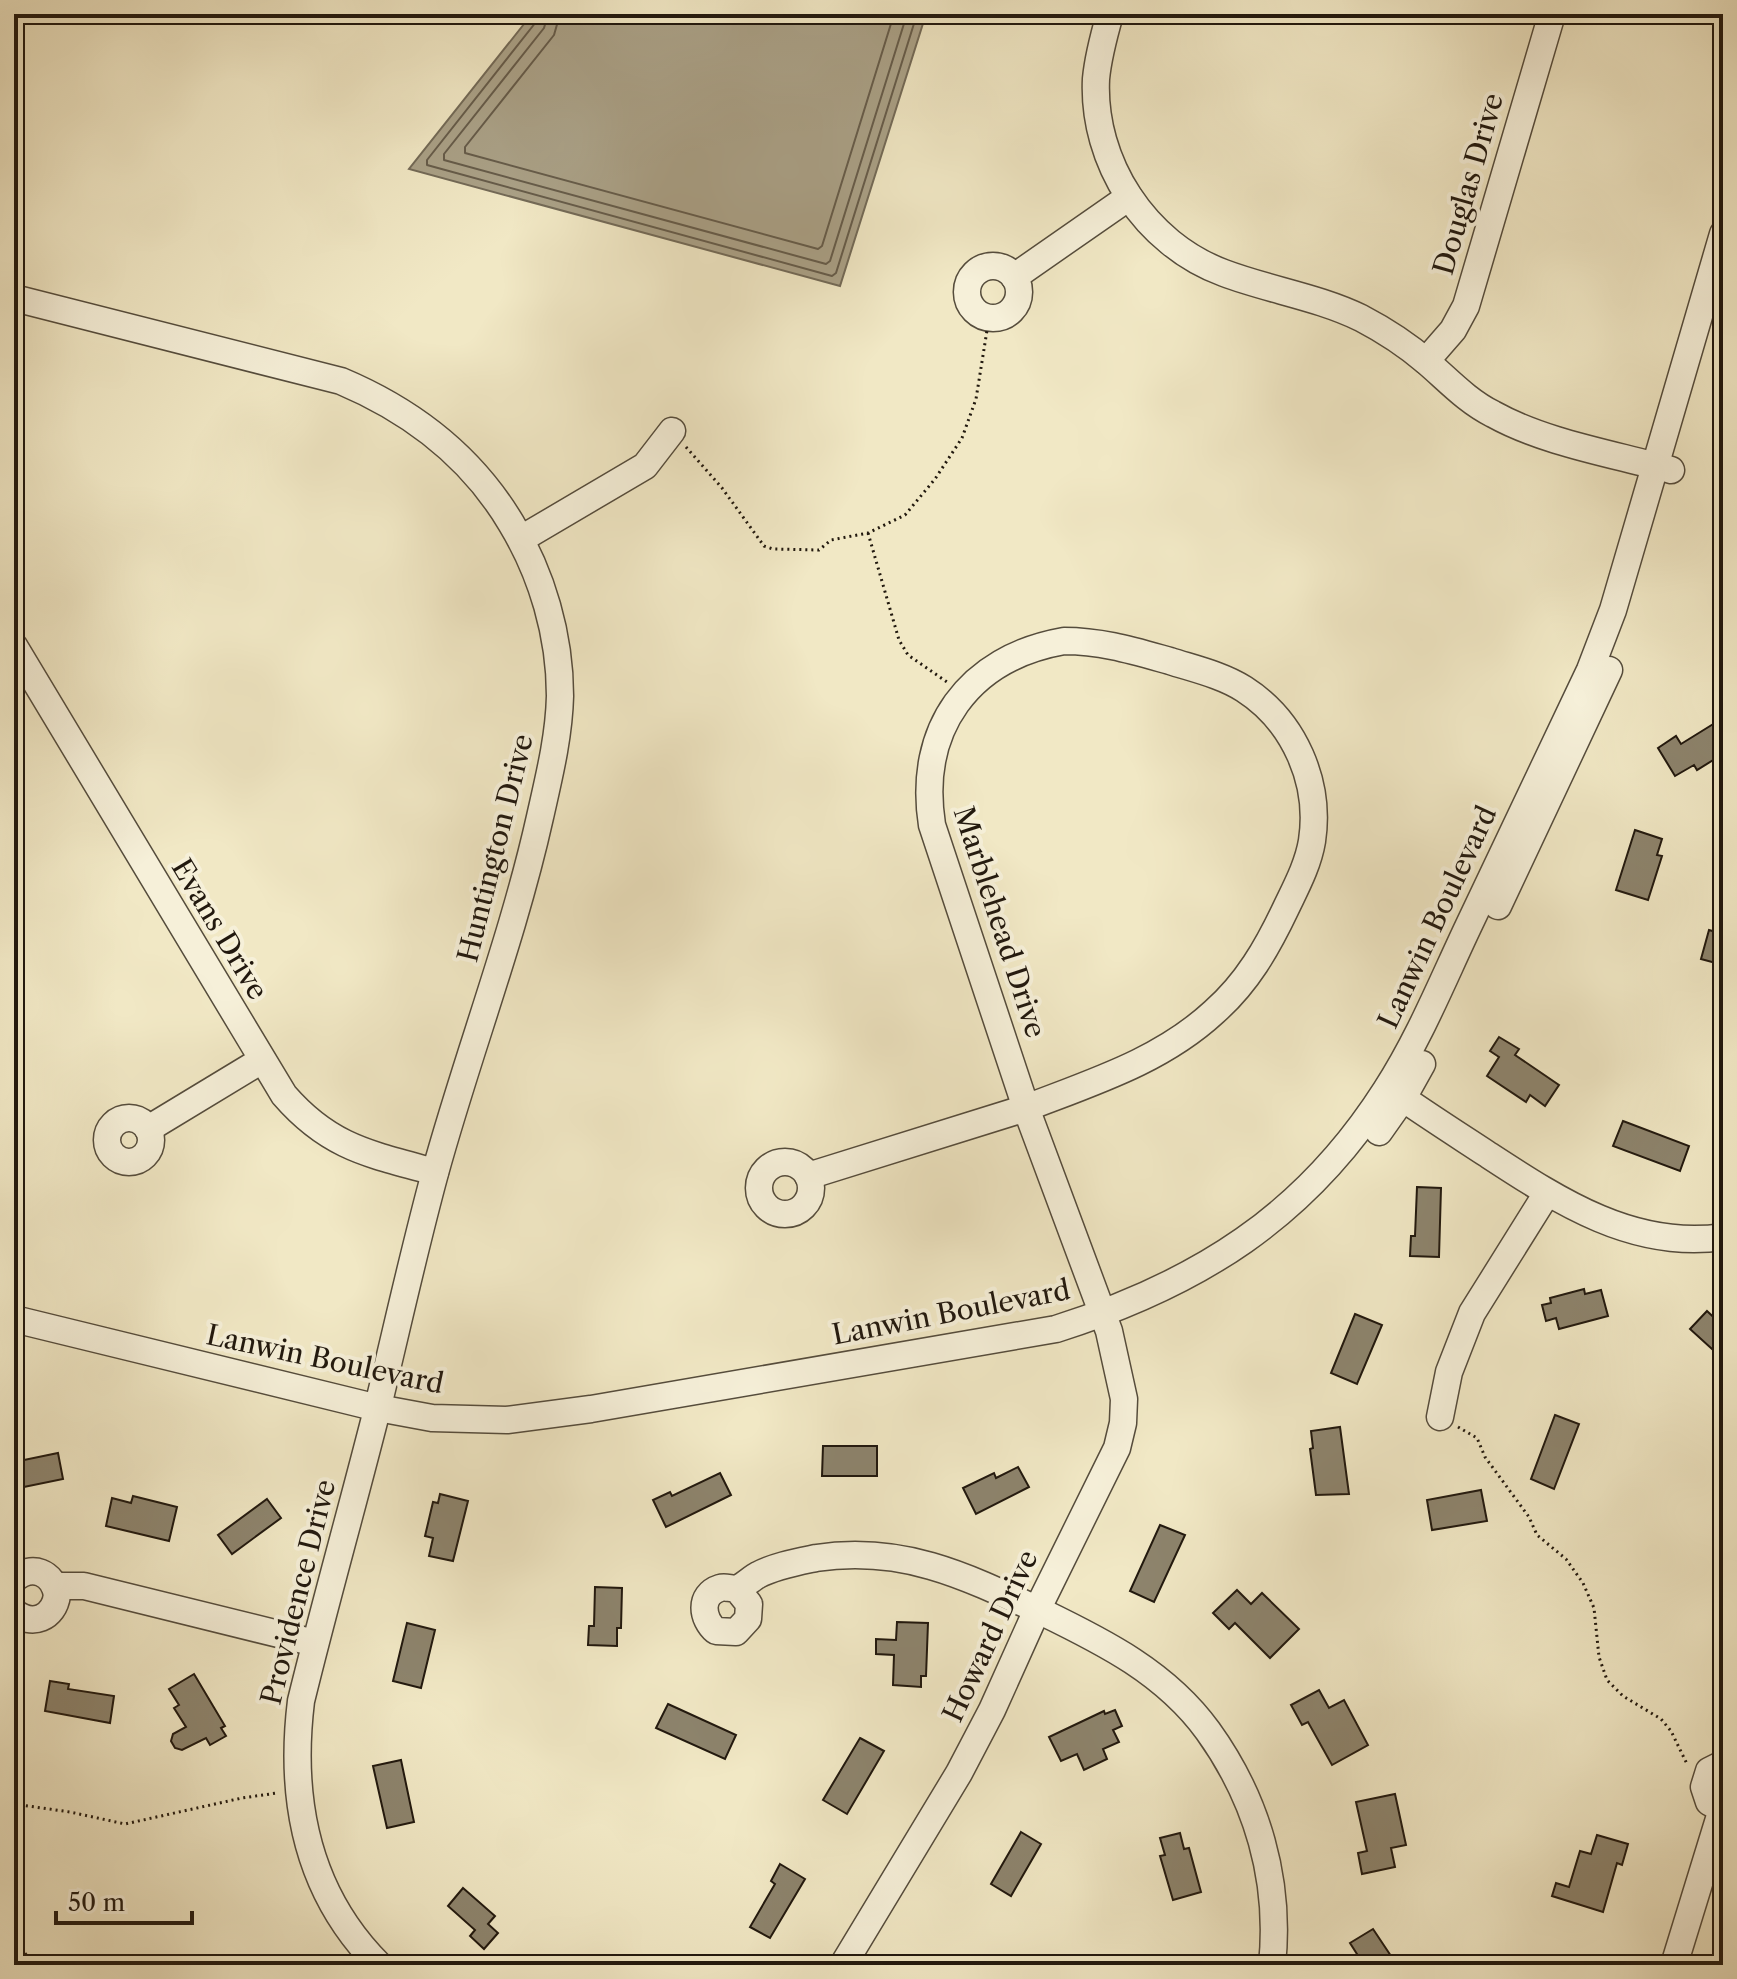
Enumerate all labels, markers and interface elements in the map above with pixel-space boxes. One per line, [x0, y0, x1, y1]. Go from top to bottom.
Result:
street label: Douglas Drive [1426, 89, 1510, 279]
street label: Huntington Drive [450, 730, 540, 966]
street label: Lanwin Boulevard [1371, 800, 1503, 1034]
street label: Marblehead Drive [947, 802, 1053, 1042]
street label: Evans Drive [165, 852, 275, 1006]
street label: Lanwin Boulevard [829, 1272, 1073, 1352]
street label: Lanwin Boulevard [203, 1317, 447, 1401]
street label: Providence Drive [254, 1476, 342, 1708]
street label: Howard Drive [935, 1545, 1045, 1727]
scale bar [56, 1875, 192, 1925]
text: 50 m [68, 1888, 125, 1917]

